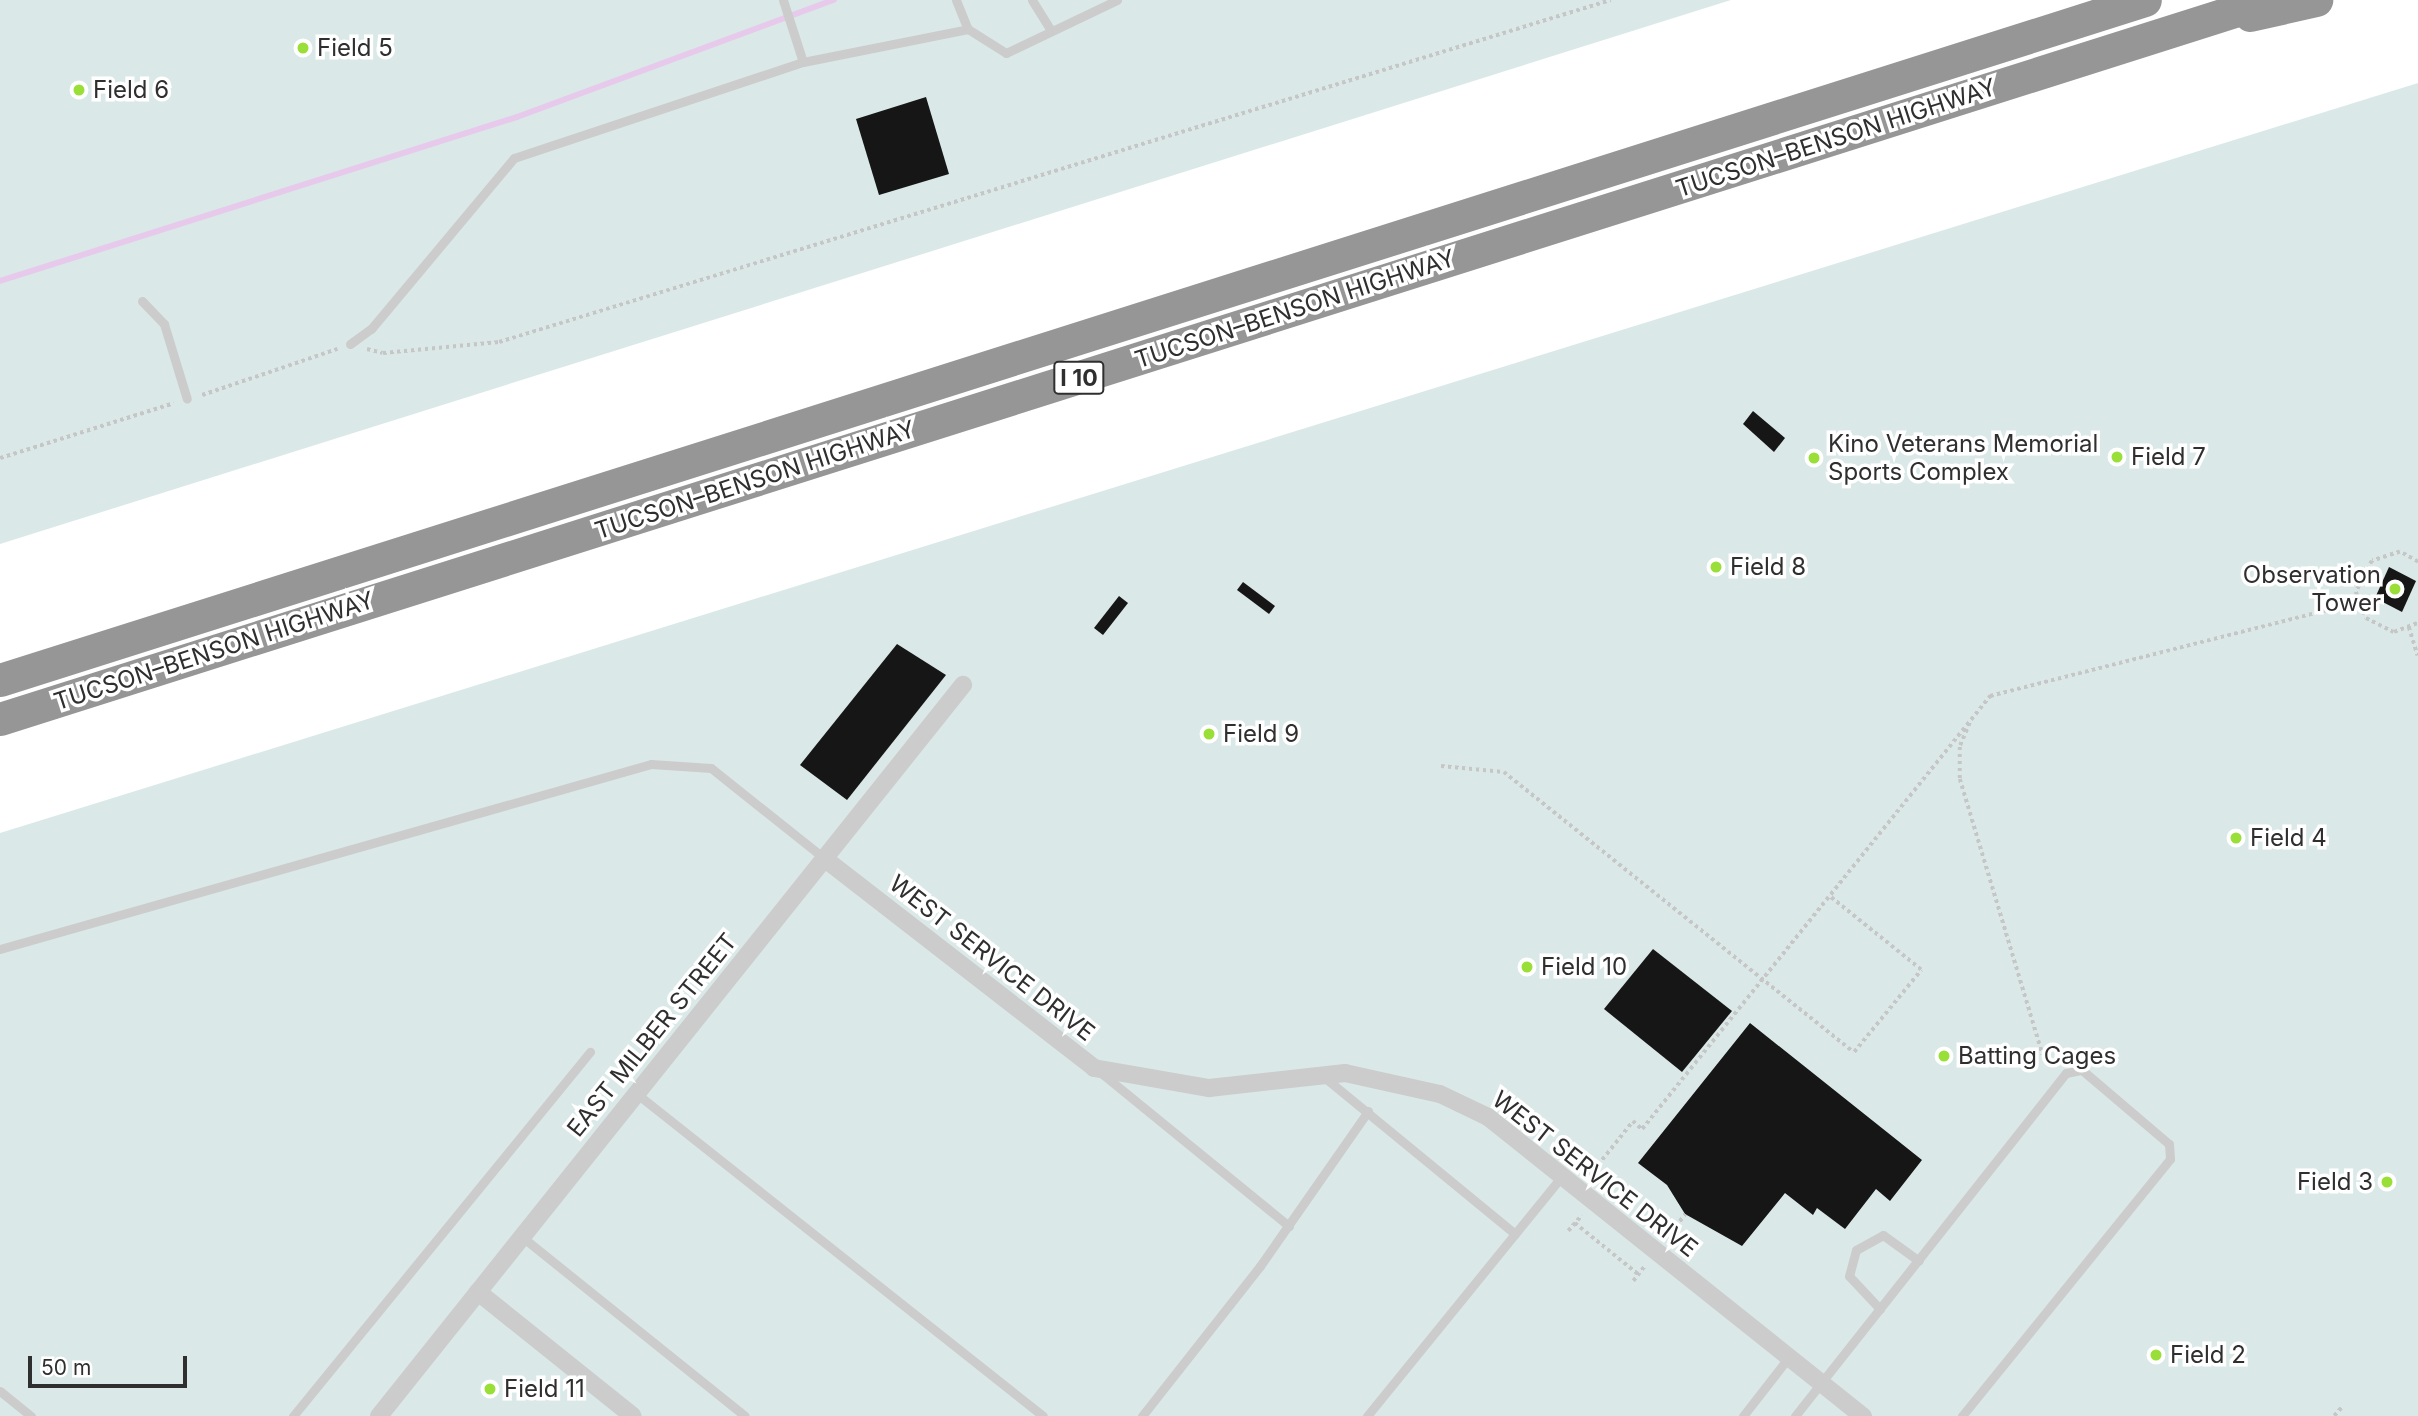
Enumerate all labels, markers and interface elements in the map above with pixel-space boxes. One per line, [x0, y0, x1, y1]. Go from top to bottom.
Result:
place label: Field 5 [317, 34, 393, 62]
marker: Field 5 [295, 40, 311, 56]
street label: TUCSON–BENSON HIGHWAY [1672, 73, 2000, 203]
place label: Field 6 [93, 76, 169, 104]
marker: Field 6 [71, 82, 87, 98]
street label: TUCSON–BENSON HIGHWAY [1131, 244, 1459, 374]
road number: I 10 [1053, 358, 1105, 398]
street label: TUCSON–BENSON HIGHWAY [591, 415, 919, 545]
place label: Kino Veterans Memorial Sports Complex [1828, 430, 2098, 486]
place label: Field 7 [2131, 443, 2206, 471]
marker: Field 7 [2109, 449, 2125, 465]
marker: Kino Veterans Memorial Sports Complex [1806, 450, 1822, 466]
place label: Field 8 [1730, 553, 1806, 581]
marker: Field 8 [1708, 559, 1724, 575]
place label: Observation Tower [2243, 561, 2381, 617]
marker: Observation Tower [2387, 581, 2403, 597]
street label: TUCSON–BENSON HIGHWAY [50, 586, 378, 716]
place label: Field 9 [1223, 720, 1299, 748]
marker: Field 9 [1201, 726, 1217, 742]
place label: Field 4 [2250, 824, 2327, 852]
marker: Field 4 [2228, 830, 2244, 846]
street label: WEST SERVICE DRIVE [884, 869, 1100, 1047]
street label: EAST MILBER STREET [561, 928, 743, 1142]
place label: Field 10 [1541, 953, 1627, 981]
marker: Field 10 [1519, 959, 1535, 975]
place label: Batting Cages [1958, 1042, 2116, 1070]
marker: Batting Cages [1936, 1048, 1952, 1064]
street label: WEST SERVICE DRIVE [1487, 1085, 1703, 1263]
place label: Field 3 [2297, 1168, 2373, 1196]
marker: Field 3 [2379, 1174, 2395, 1190]
place label: Field 2 [2170, 1341, 2246, 1369]
scale bar [32, 1342, 191, 1386]
marker: Field 2 [2148, 1347, 2164, 1363]
text: 50 m [41, 1355, 91, 1380]
place label: Field 11 [504, 1375, 585, 1403]
marker: Field 11 [482, 1381, 498, 1397]

